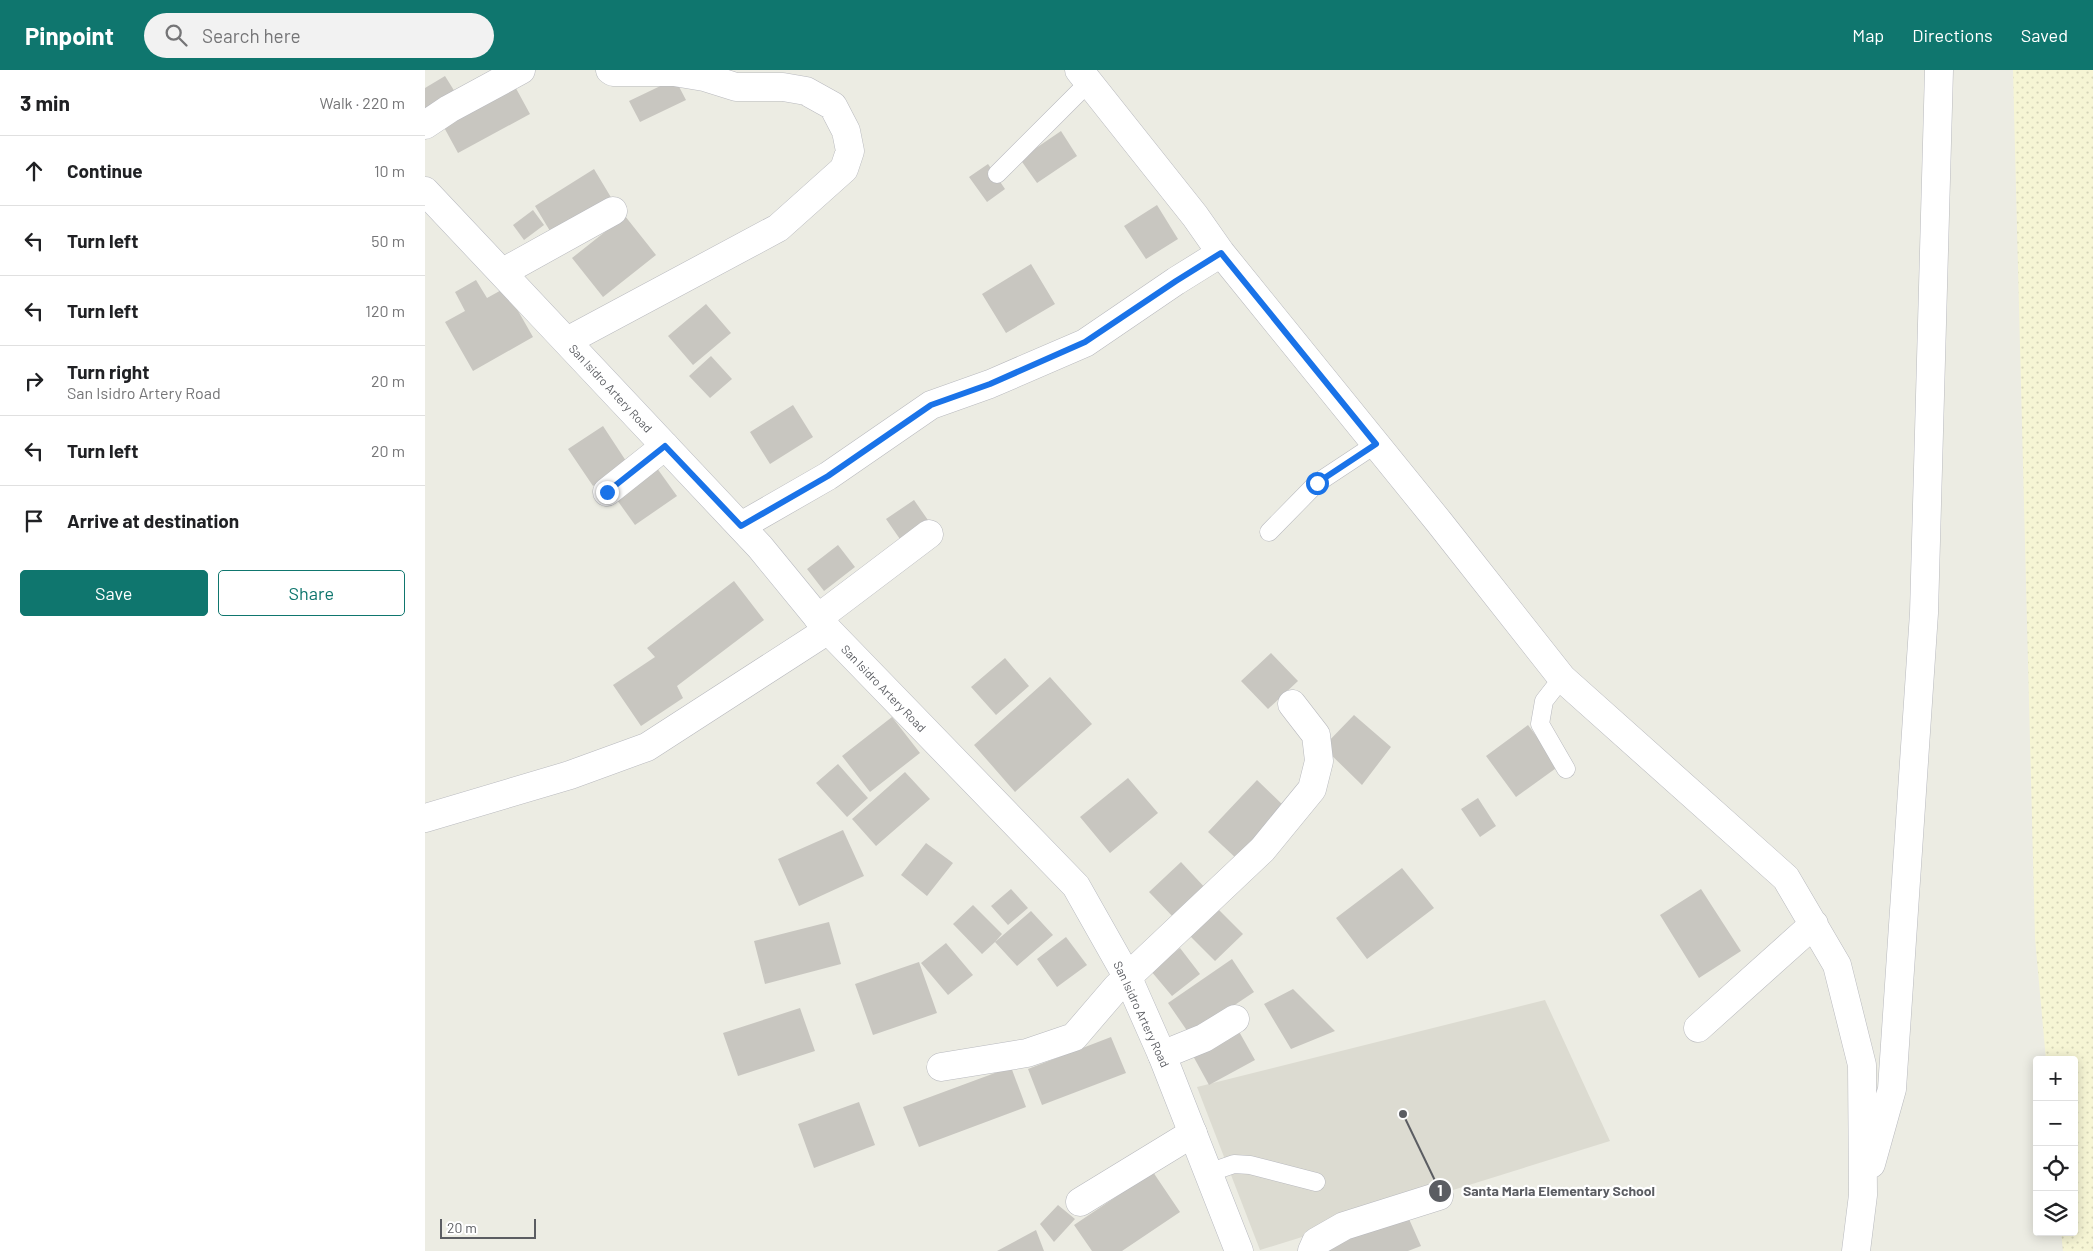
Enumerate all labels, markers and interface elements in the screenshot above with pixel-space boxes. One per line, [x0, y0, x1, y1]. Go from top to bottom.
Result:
search box [144, 13, 494, 58]
text: Pinpoint [25, 21, 114, 50]
icon: search [162, 21, 190, 49]
text: Search here [202, 24, 301, 47]
text: Map [1852, 24, 1884, 46]
text: Directions [1912, 24, 1993, 46]
text: Saved [2021, 24, 2068, 46]
text: 3 min [20, 90, 70, 115]
text: Walk · 220 m [319, 93, 405, 112]
icon: ahead [20, 157, 48, 185]
text: Continue [67, 159, 143, 182]
text: 10 m [374, 161, 405, 180]
icon: left [20, 227, 48, 255]
text: Turn left [67, 229, 138, 252]
text: 50 m [371, 231, 405, 250]
icon: left [20, 297, 48, 325]
text: Turn left [67, 299, 138, 322]
text: 120 m [365, 301, 405, 320]
street label: San Isidro Artery Road [567, 341, 655, 435]
text: Turn right [67, 360, 149, 383]
icon: right [20, 367, 48, 395]
text: 20 m [371, 371, 405, 390]
text: San Isidro Artery Road [67, 383, 221, 402]
icon: left [20, 437, 48, 465]
text: Turn left [67, 439, 138, 462]
text: 20 m [371, 441, 405, 460]
route start [1306, 472, 1329, 495]
route end [596, 481, 619, 504]
icon: arrive [20, 507, 48, 535]
text: Arrive at destination [67, 509, 239, 532]
button: Save [20, 570, 208, 616]
button: Share [218, 570, 405, 616]
street label: San Isidro Artery Road [839, 642, 929, 734]
street label: San Isidro Artery Road [1111, 959, 1173, 1069]
map controls [2033, 1056, 2078, 1236]
button: + [2033, 1056, 2078, 1101]
button: − [2033, 1101, 2078, 1146]
button: locate [2033, 1146, 2078, 1191]
callout: Santa Maria Elementary School [1428, 1176, 1665, 1205]
text: 1 [1437, 1181, 1443, 1199]
text: Santa Maria Elementary School [1463, 1182, 1655, 1199]
button: layers [2033, 1191, 2078, 1236]
scale bar [440, 1216, 536, 1239]
text: 20 m [447, 1219, 477, 1236]

